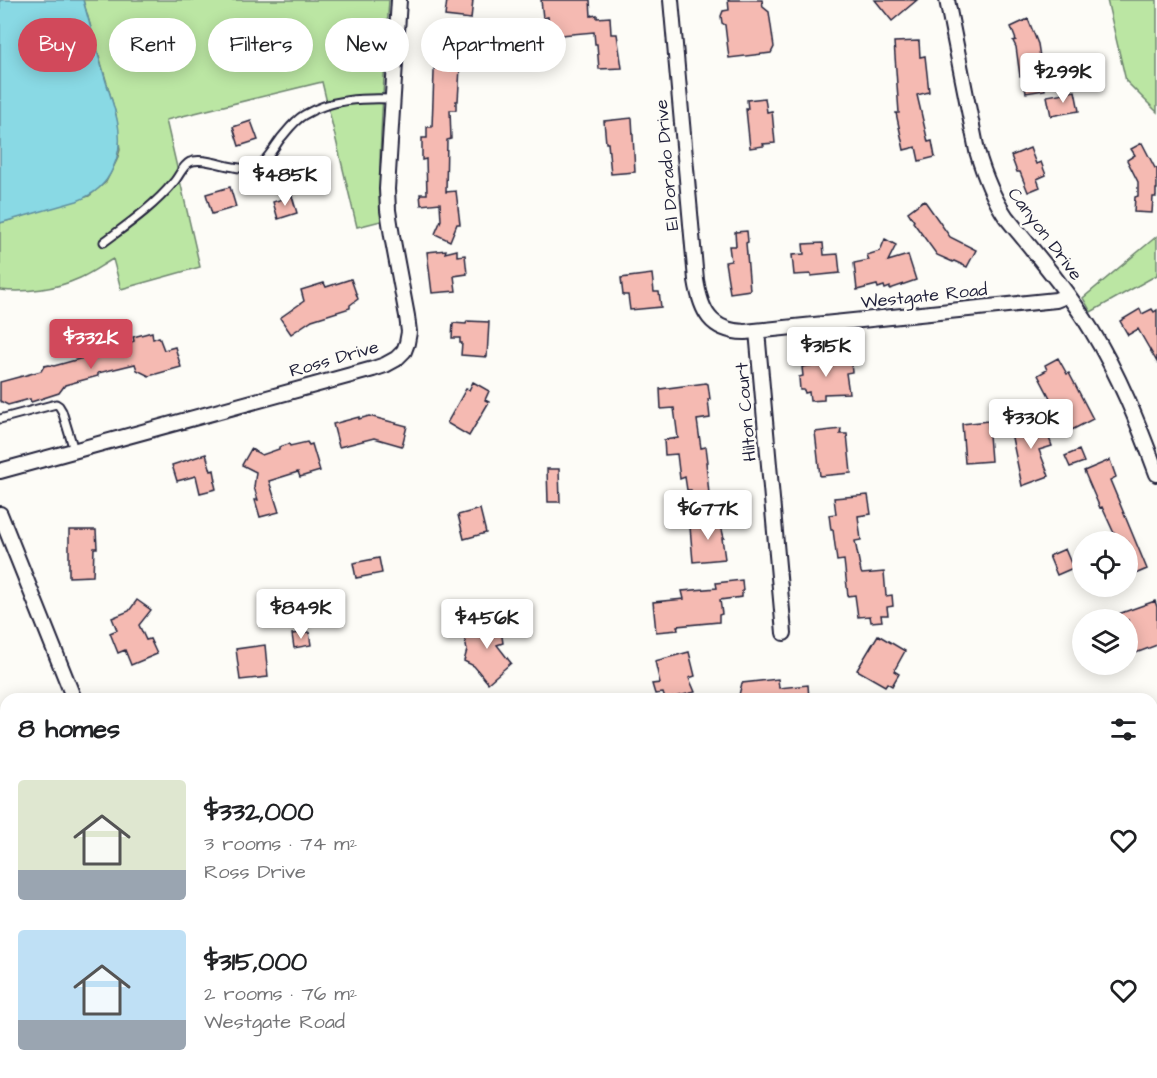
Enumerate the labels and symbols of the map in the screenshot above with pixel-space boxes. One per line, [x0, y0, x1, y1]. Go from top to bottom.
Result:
pin: $299K [1021, 53, 1105, 104]
street label: El Dorado Drive [649, 98, 685, 232]
pin: $485K [243, 156, 327, 207]
street label: Canyon Drive [1001, 182, 1088, 286]
street label: Westgate Road [860, 277, 989, 316]
pin: $332K [49, 319, 133, 370]
pin: $315K [784, 327, 868, 378]
street label: Ross Drive [287, 334, 382, 384]
street label: Hilton Court [729, 361, 763, 463]
pin: $330K [989, 399, 1073, 450]
pin: $677K [666, 490, 750, 541]
pin: $849K [259, 589, 343, 640]
pin: $456K [445, 599, 529, 650]

